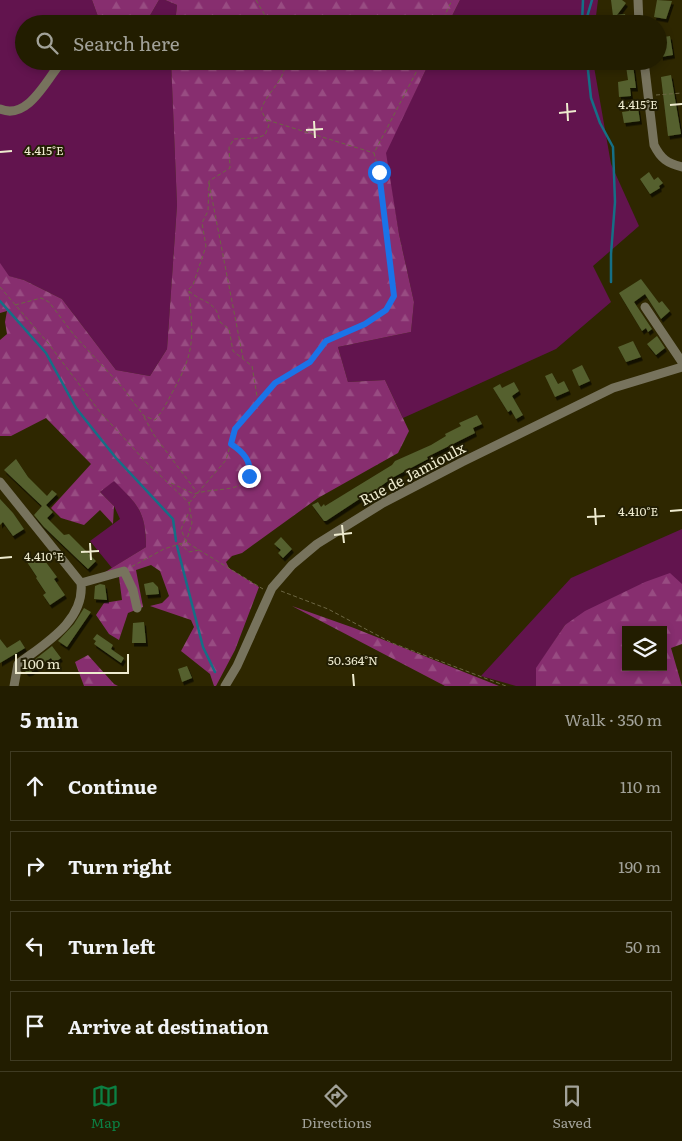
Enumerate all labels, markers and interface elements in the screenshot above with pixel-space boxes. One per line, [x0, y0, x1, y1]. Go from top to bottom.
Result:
search box [15, 15, 667, 70]
icon: search [33, 29, 61, 57]
text: Search here [73, 29, 180, 57]
text: 4.415°E [618, 95, 658, 113]
text: 4.415°E [24, 141, 64, 159]
route start [368, 161, 391, 184]
street label: Rue de Jamioulx [355, 435, 470, 511]
route end [238, 465, 261, 488]
text: 4.410°E [618, 502, 658, 520]
text: 4.410°E [24, 547, 64, 565]
map controls [622, 626, 667, 671]
button: layers [622, 626, 667, 671]
scale bar [15, 651, 129, 674]
text: 50.364°N [328, 651, 378, 669]
text: 100 m [22, 653, 60, 673]
text: 5 min [20, 703, 79, 734]
text: Walk · 350 m [565, 707, 662, 731]
icon: ahead [21, 772, 49, 800]
text: Continue [68, 772, 157, 800]
text: 110 m [620, 774, 661, 798]
icon: right [21, 852, 49, 880]
text: Turn right [68, 852, 172, 880]
text: 190 m [618, 854, 661, 878]
icon: left [21, 932, 49, 960]
text: Turn left [68, 932, 155, 960]
text: 50 m [625, 934, 661, 958]
icon: arrive [21, 1012, 49, 1040]
text: Arrive at destination [68, 1012, 269, 1040]
tab: Map [91, 1082, 120, 1132]
tab: Directions [301, 1082, 371, 1132]
tab: Saved [552, 1082, 591, 1132]

